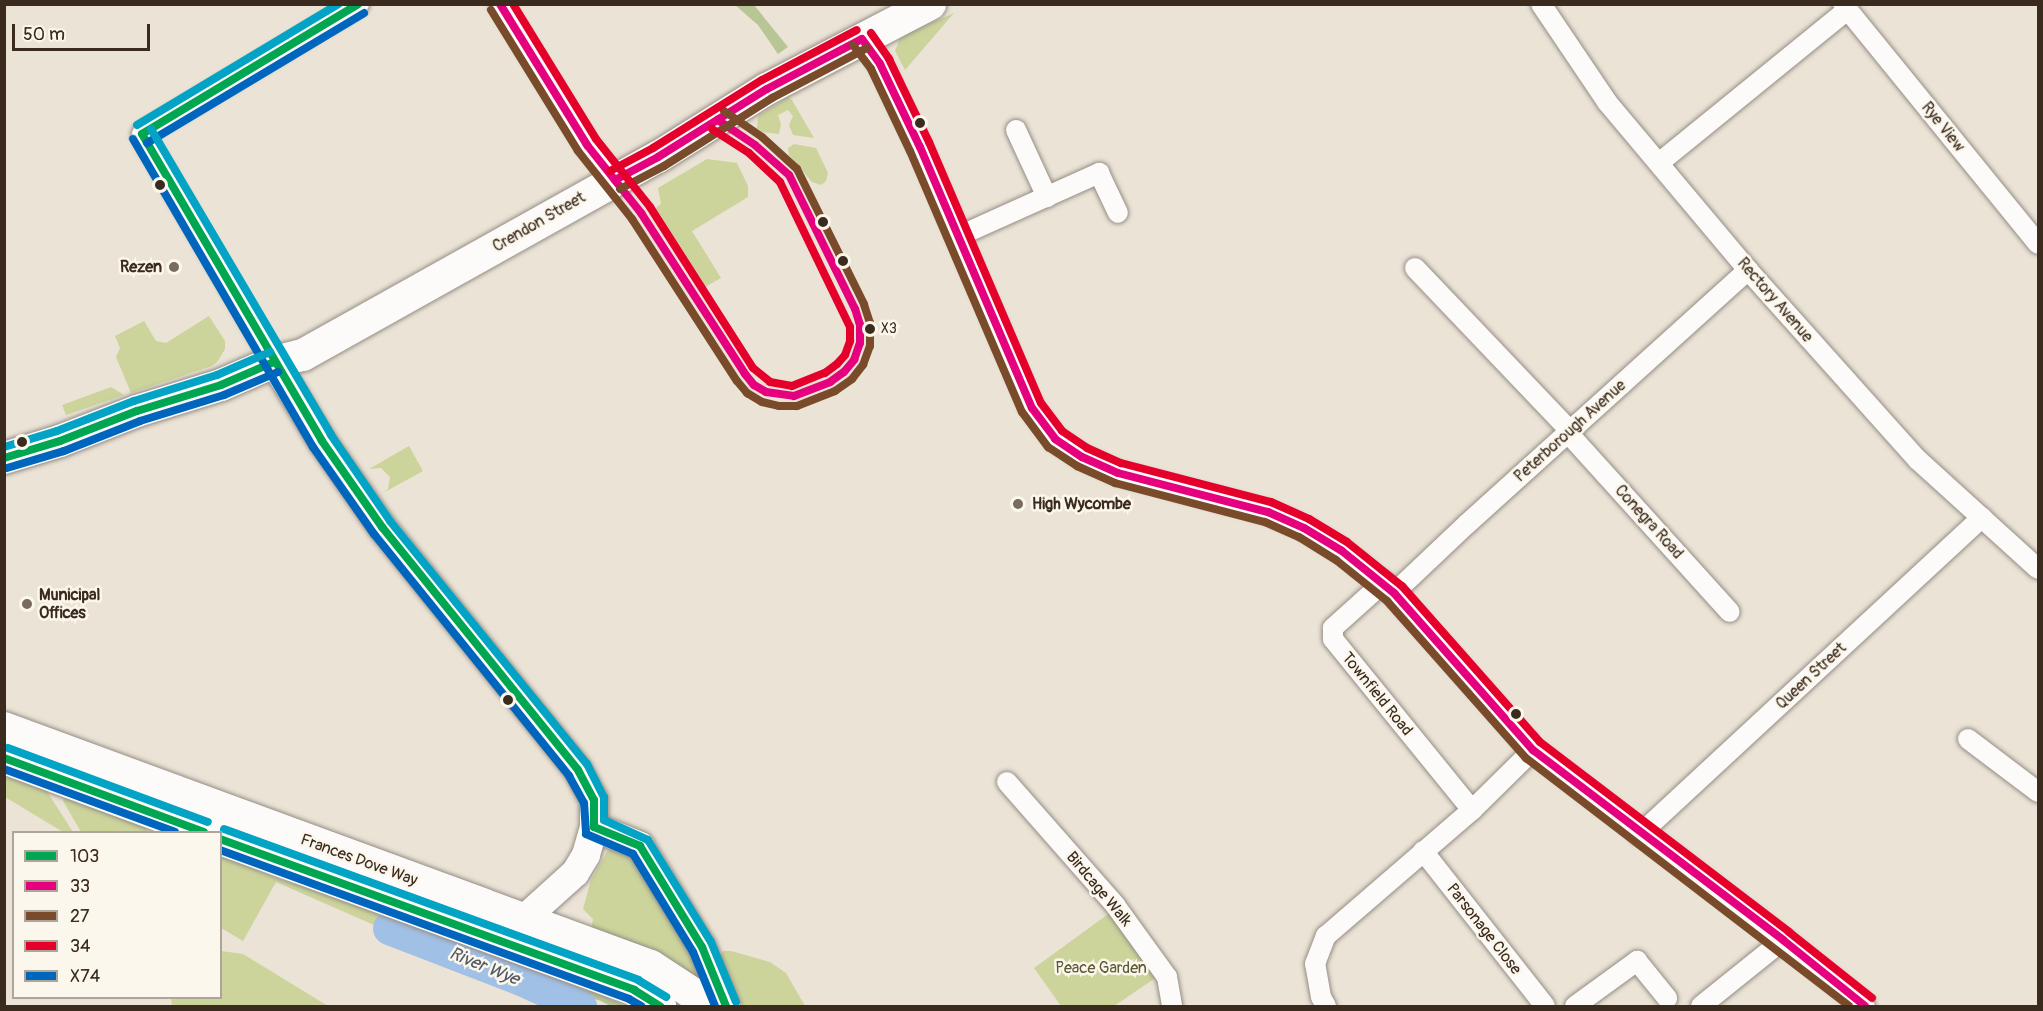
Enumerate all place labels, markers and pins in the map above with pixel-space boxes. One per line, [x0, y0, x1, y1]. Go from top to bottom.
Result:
unlabelled marker [914, 117, 926, 129]
unlabelled marker [154, 179, 166, 191]
unlabelled marker [817, 216, 829, 228]
unlabelled marker [837, 255, 849, 267]
place label: Rezen [120, 257, 162, 277]
marker: Rezen [167, 260, 181, 274]
place label: X3 [881, 321, 897, 337]
marker: X3 [864, 323, 876, 335]
unlabelled marker [16, 436, 28, 448]
place label: High Wycombe [1032, 494, 1131, 514]
marker: High Wycombe [1009, 495, 1027, 513]
place label: Municipal Offices [39, 585, 100, 623]
marker: Municipal Offices [20, 597, 34, 611]
unlabelled marker [502, 694, 514, 706]
unlabelled marker [1510, 708, 1522, 720]

